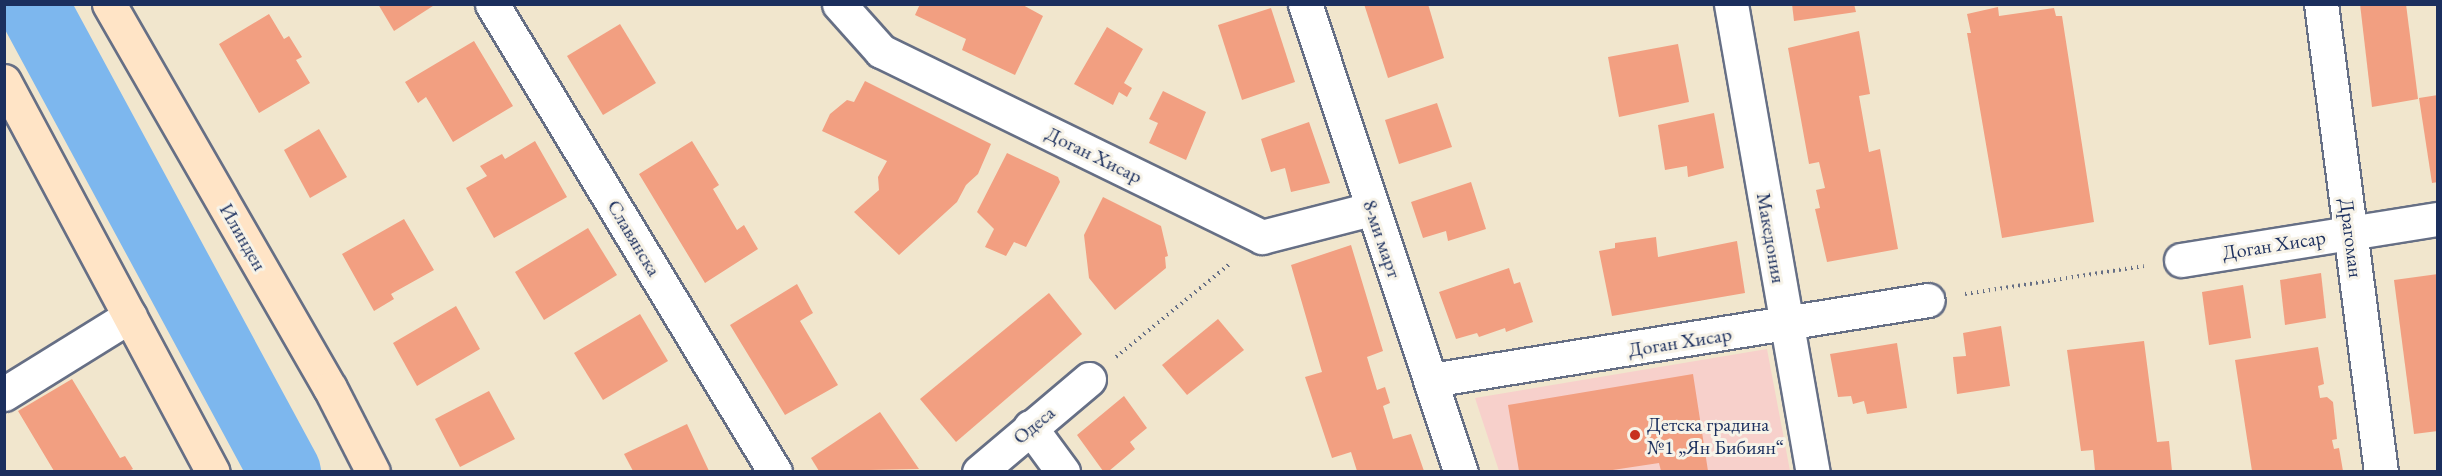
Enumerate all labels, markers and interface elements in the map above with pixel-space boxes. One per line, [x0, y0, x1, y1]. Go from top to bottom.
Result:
street label: Доган Хисар [1042, 121, 1146, 189]
street label: Македония [1751, 191, 1791, 285]
street label: Славянска [602, 196, 666, 280]
street label: 8-ми март [1357, 197, 1407, 281]
street label: Драгоман [2334, 197, 2368, 279]
street label: Илинден [214, 199, 272, 275]
street label: Доган Хисар [2221, 225, 2327, 265]
street label: Доган Хисар [1627, 322, 1733, 362]
street label: Одеса [1008, 401, 1060, 449]
place label: Детска градина №1 „Ян Бибиян“ [1647, 412, 1784, 459]
marker: Детска градина №1 „Ян Бибиян“ [1628, 428, 1642, 442]

